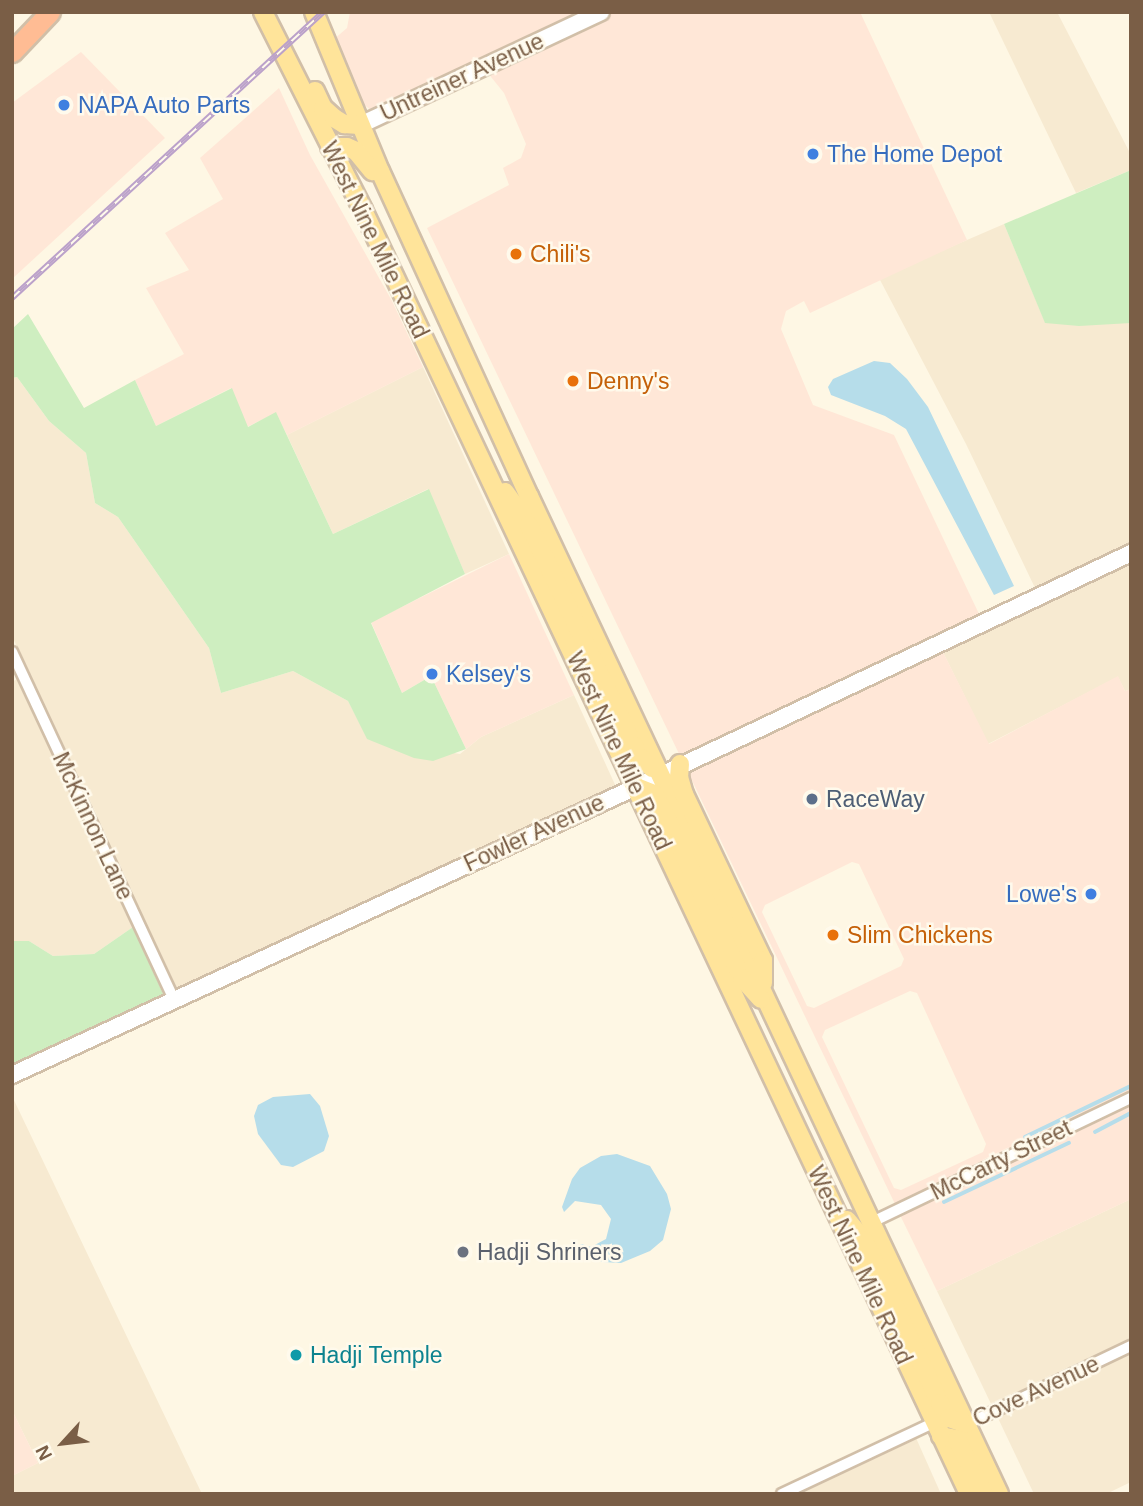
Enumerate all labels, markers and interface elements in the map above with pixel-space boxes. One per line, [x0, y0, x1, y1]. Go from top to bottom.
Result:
street label: Untreiner Avenue [375, 27, 549, 127]
place label: NAPA Auto Parts [78, 91, 253, 119]
marker: NAPA Auto Parts [56, 97, 72, 113]
street label: West Nine Mile Road [315, 137, 435, 343]
place label: The Home Depot [827, 140, 1002, 168]
marker: The Home Depot [805, 146, 821, 162]
place label: Chili's [530, 240, 591, 268]
marker: Chili's [508, 246, 524, 262]
place label: Denny's [587, 367, 669, 395]
marker: Denny's [565, 373, 581, 389]
street label: West Nine Mile Road [561, 647, 677, 855]
place label: Kelsey's [446, 660, 531, 688]
marker: Kelsey's [424, 666, 440, 682]
street label: McKinnon Lane [47, 748, 139, 904]
place label: RaceWay [826, 785, 925, 813]
street label: Fowler Avenue [459, 788, 609, 878]
marker: RaceWay [804, 791, 820, 807]
place label: Lowe's [1006, 880, 1077, 908]
marker: Lowe's [1083, 886, 1099, 902]
place label: Slim Chickens [847, 921, 993, 949]
marker: Slim Chickens [825, 927, 841, 943]
street label: McCarty Street [926, 1114, 1076, 1206]
street label: West Nine Mile Road [802, 1161, 918, 1369]
place label: Hadji Shriners [477, 1238, 621, 1266]
marker: Hadji Shriners [455, 1244, 471, 1260]
place label: Hadji Temple [310, 1341, 443, 1369]
marker: Hadji Temple [288, 1347, 304, 1363]
street label: Cove Avenue [968, 1349, 1104, 1433]
north arrow [28, 1408, 98, 1478]
text: N [31, 1442, 56, 1464]

